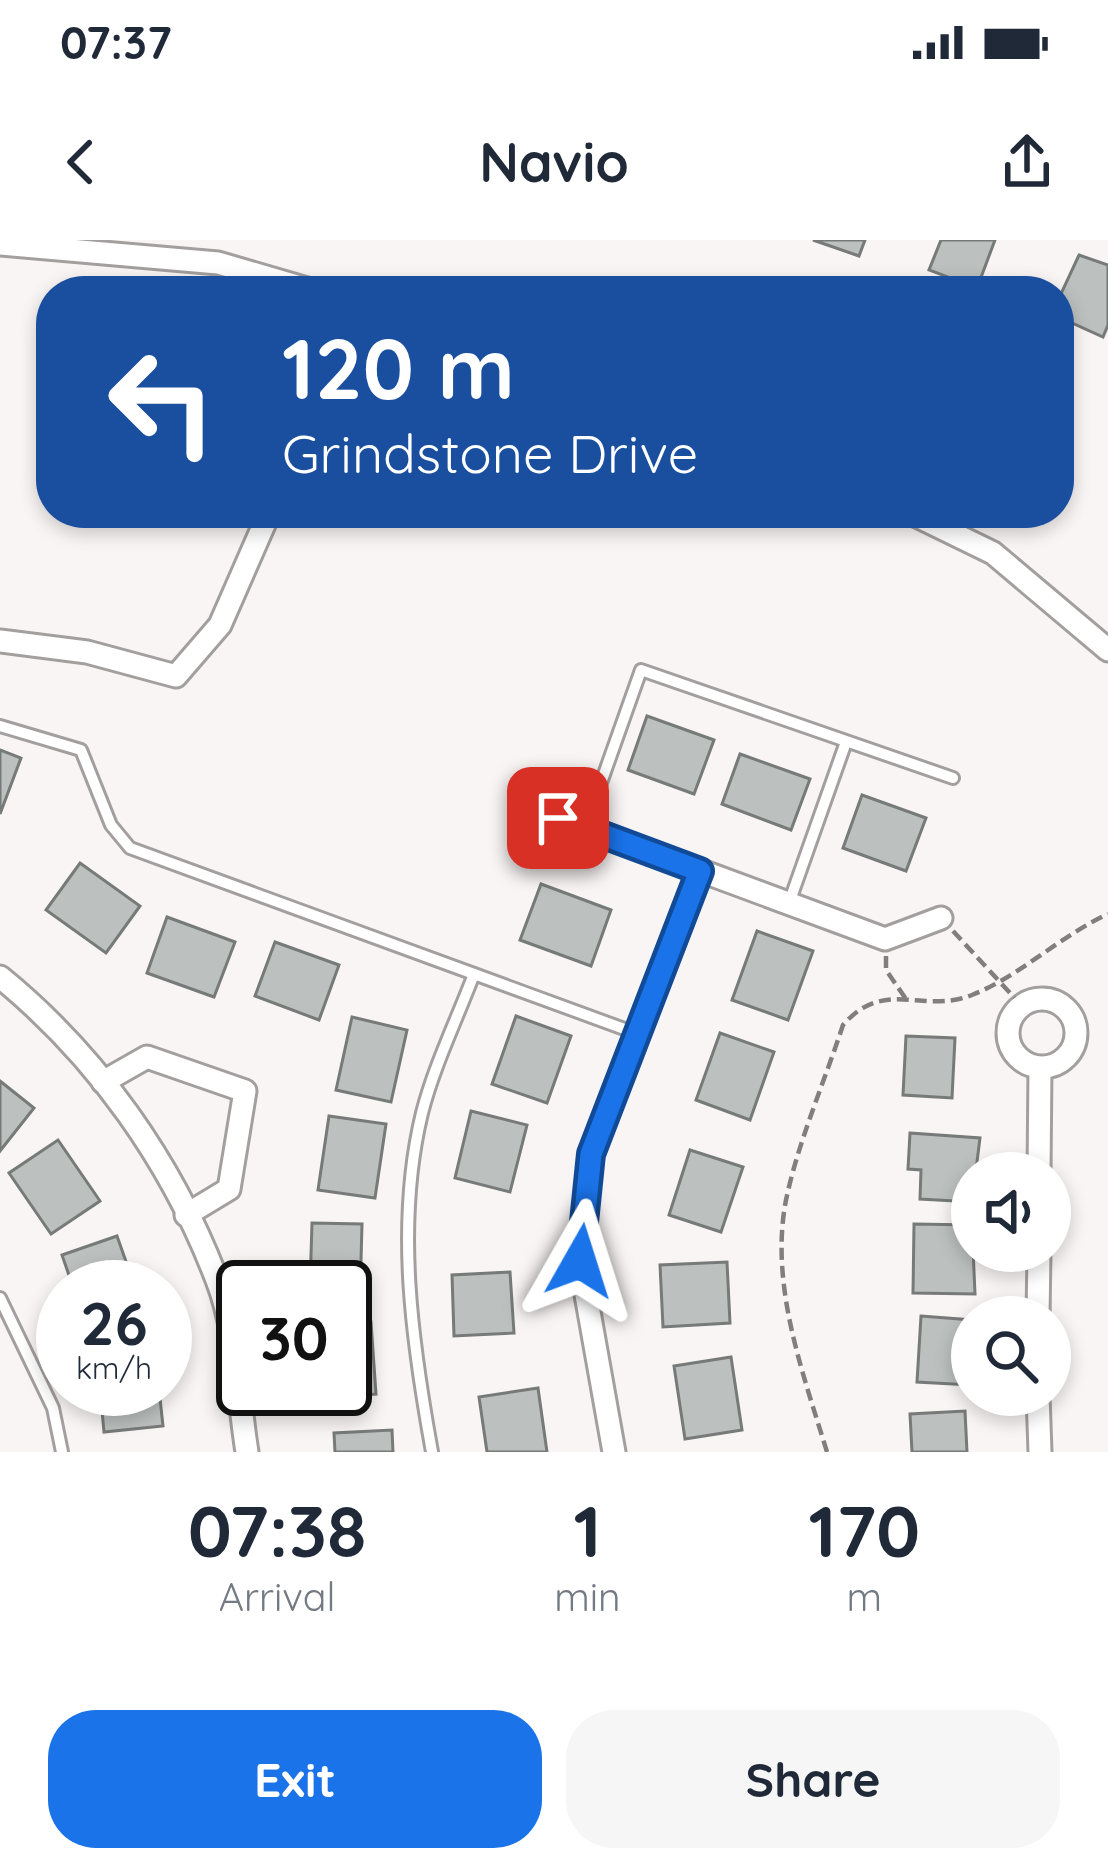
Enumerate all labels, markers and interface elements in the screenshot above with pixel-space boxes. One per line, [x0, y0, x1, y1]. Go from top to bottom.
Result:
text: 07:37 [60, 14, 172, 70]
text: Navio [479, 128, 629, 196]
icon: back [48, 129, 114, 195]
icon: share [994, 129, 1060, 195]
text: 120 m [282, 315, 515, 420]
icon: left [84, 324, 240, 480]
text: Grindstone Drive [282, 419, 698, 487]
pin [507, 767, 609, 869]
icon: arrive [525, 785, 591, 851]
map controls [951, 1152, 1071, 1416]
button: sound [951, 1152, 1071, 1272]
position arrow [517, 1198, 643, 1324]
speed limit sign: 30 [216, 1260, 372, 1416]
text: 26 [80, 1285, 148, 1360]
button: search [951, 1296, 1071, 1416]
text: km/h [76, 1349, 152, 1387]
text: 07:38 [188, 1485, 366, 1575]
text: 1 [573, 1485, 601, 1575]
text: 170 [808, 1485, 920, 1575]
text: Arrival [219, 1572, 335, 1621]
text: min [554, 1572, 621, 1621]
text: m [847, 1572, 882, 1621]
button: Exit [48, 1710, 542, 1848]
button: Share [566, 1710, 1060, 1848]

